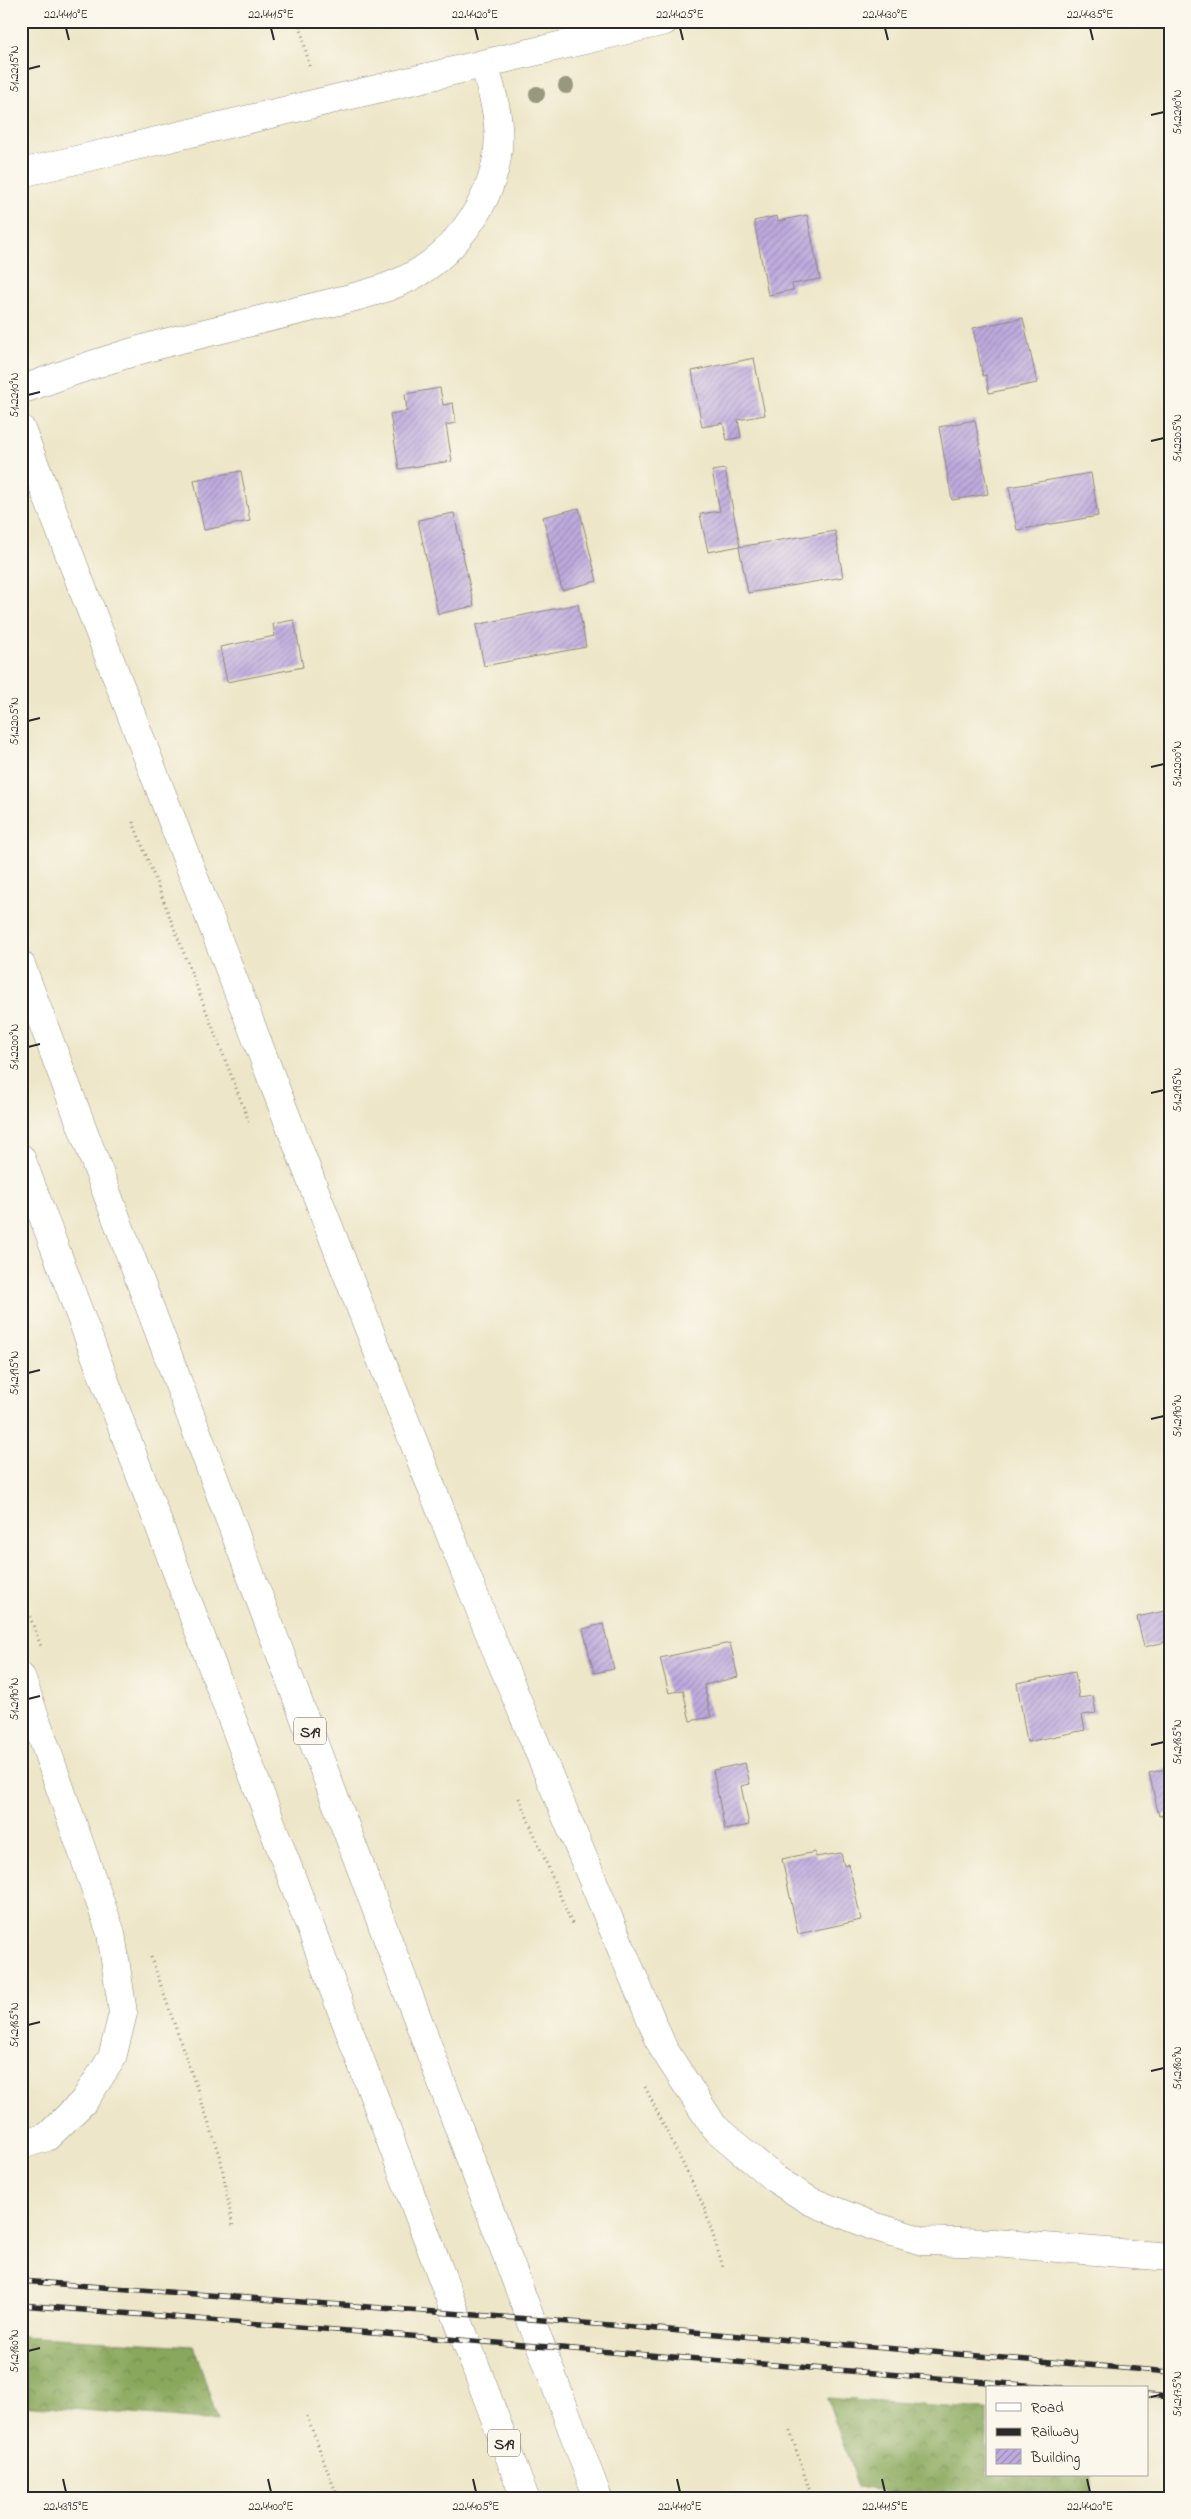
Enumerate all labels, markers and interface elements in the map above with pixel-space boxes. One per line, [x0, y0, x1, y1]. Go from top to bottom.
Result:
text: 22.4410°E [44, 6, 88, 24]
text: 22.4415°E [248, 6, 294, 24]
text: 22.4420°E [452, 6, 498, 24]
text: 22.4425°E [656, 6, 704, 24]
text: 22.4430°E [863, 6, 907, 24]
text: 22.4435°E [1067, 6, 1113, 24]
text: 51.2215°N [6, 45, 24, 93]
text: 51.2210°N [1169, 89, 1187, 135]
text: 51.2210°N [6, 372, 24, 418]
text: 51.2205°N [1169, 414, 1187, 462]
text: 51.2205°N [6, 697, 24, 745]
text: 51.2200°N [1169, 741, 1187, 787]
text: 51.2200°N [6, 1024, 24, 1070]
text: 51.2195°N [1169, 1068, 1187, 1112]
text: 51.2195°N [6, 1351, 24, 1395]
text: 51.2190°N [1169, 1394, 1187, 1438]
text: 51.2190°N [6, 1677, 24, 1721]
road number: S19 [294, 1718, 326, 1744]
text: 51.2185°N [1169, 1719, 1187, 1765]
text: 51.2185°N [6, 2002, 24, 2048]
text: 51.2180°N [1169, 2046, 1187, 2090]
text: 51.2180°N [6, 2329, 24, 2373]
text: 51.2175°N [1169, 2371, 1187, 2417]
legend [986, 2386, 1148, 2476]
text: Road [1031, 2397, 1064, 2419]
text: Railway [1031, 2421, 1079, 2444]
road number: S19 [488, 2430, 520, 2456]
text: Building [1030, 2447, 1080, 2470]
text: 22.4395°E [43, 2498, 89, 2516]
text: 22.4400°E [248, 2498, 294, 2516]
text: 22.4405°E [453, 2498, 499, 2516]
text: 22.4410°E [658, 2498, 702, 2516]
text: 22.4415°E [862, 2498, 908, 2516]
text: 22.4420°E [1067, 2498, 1113, 2516]

